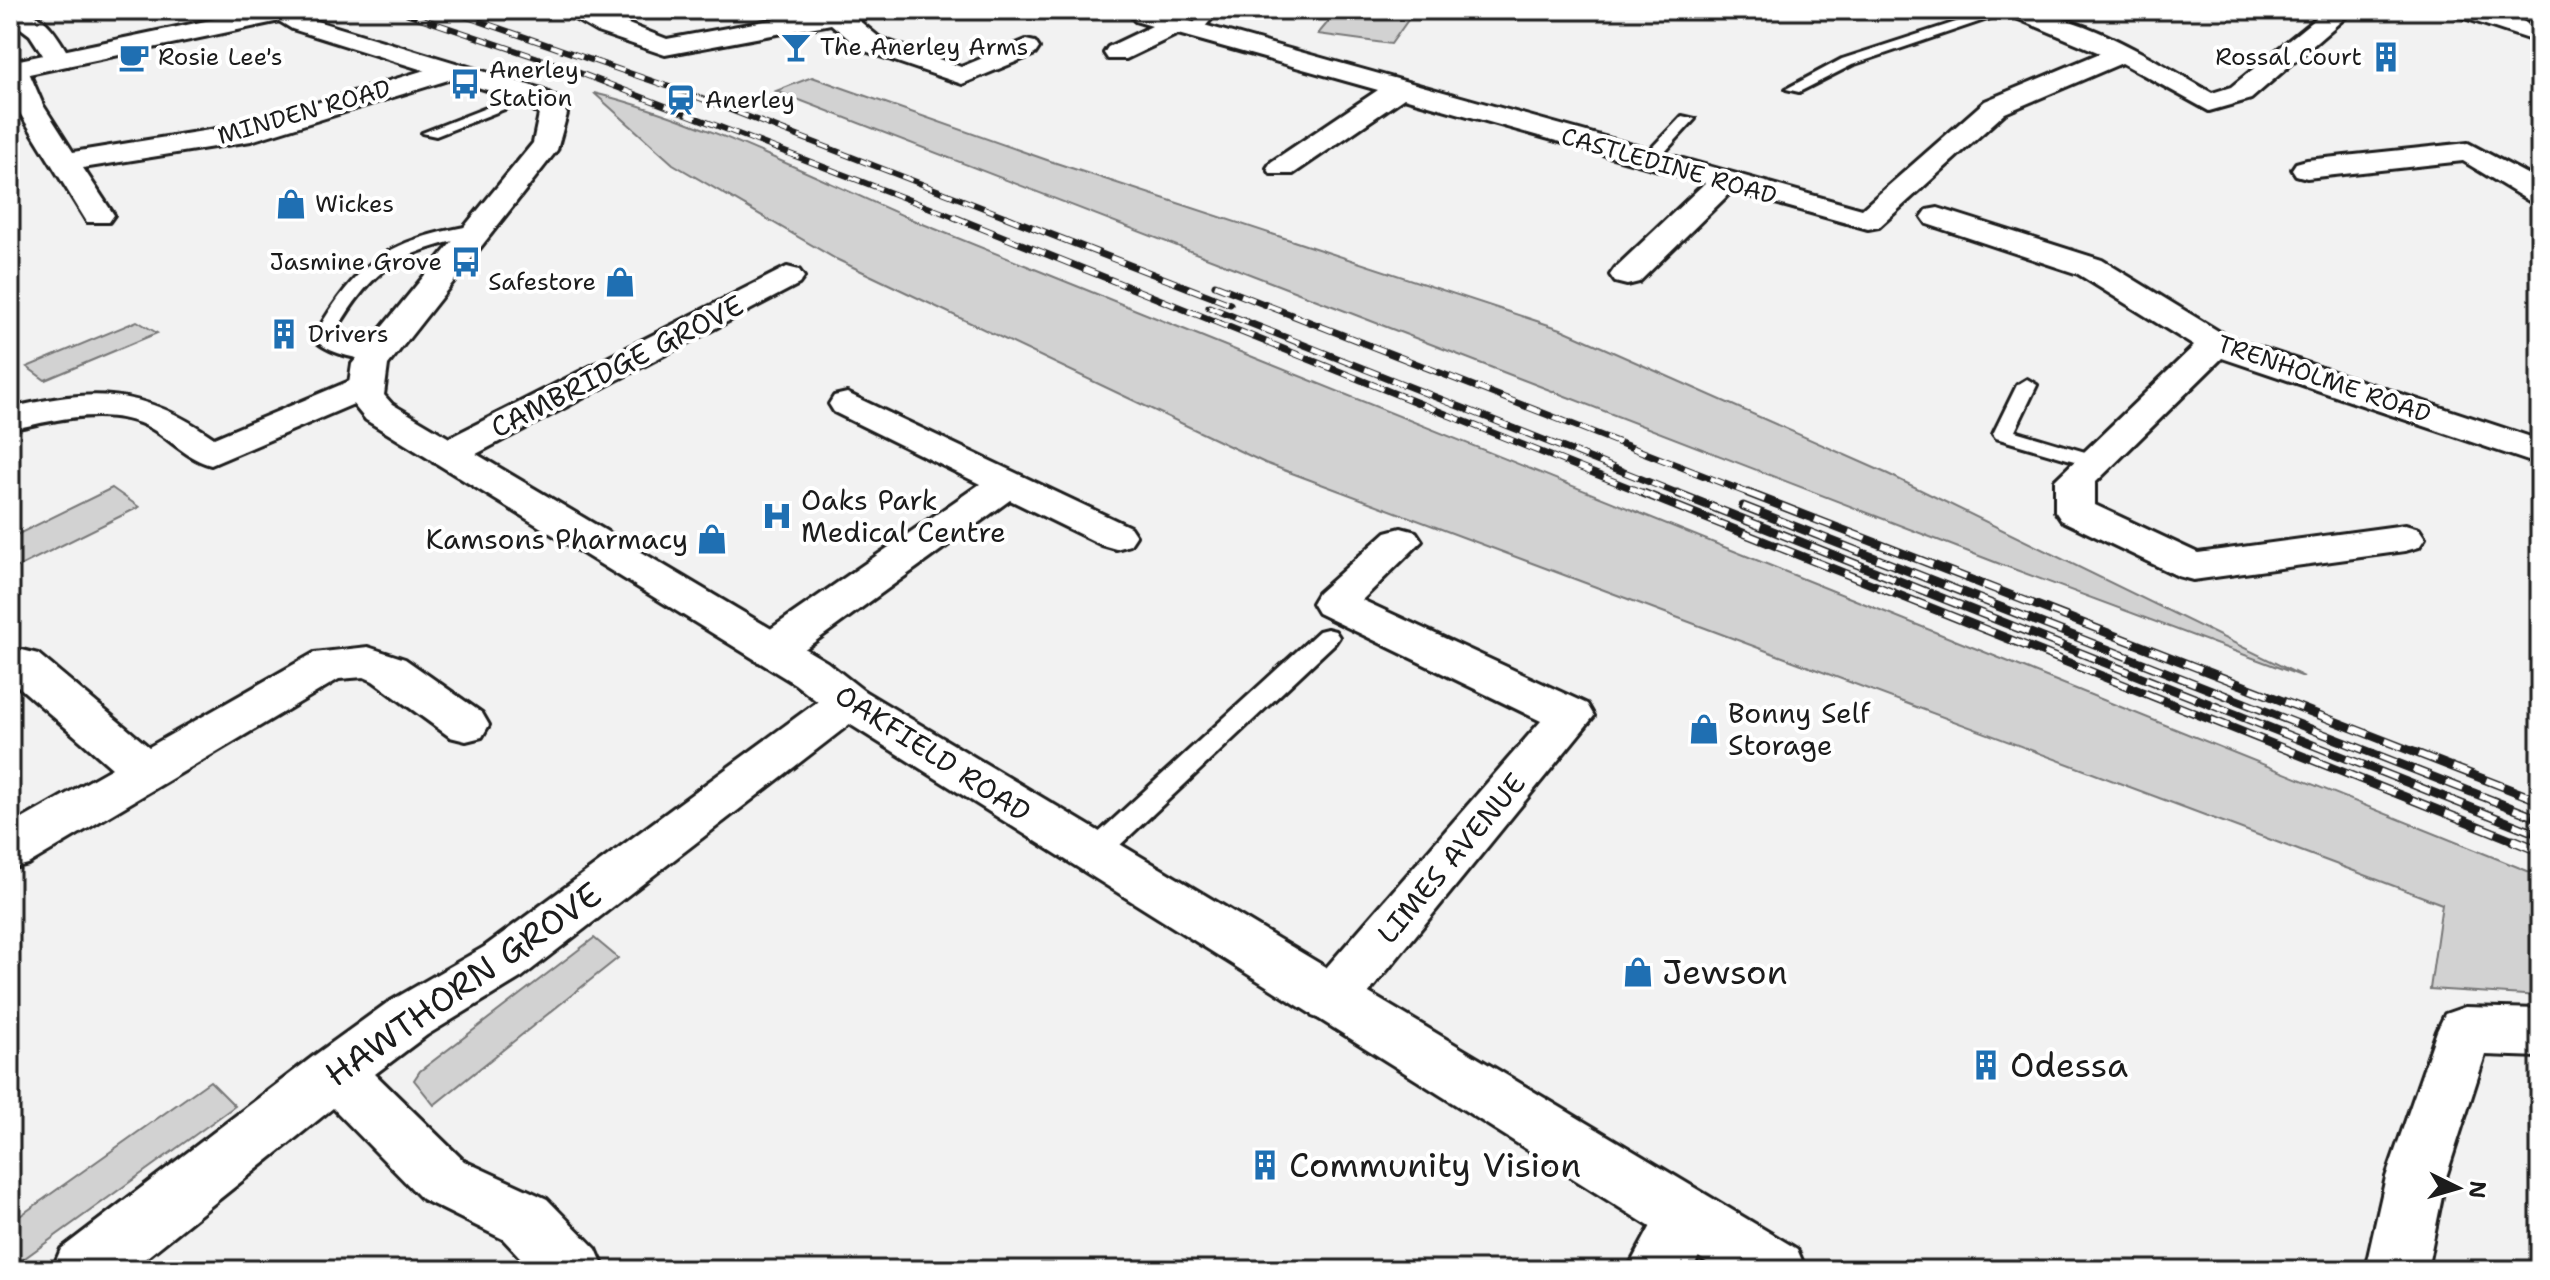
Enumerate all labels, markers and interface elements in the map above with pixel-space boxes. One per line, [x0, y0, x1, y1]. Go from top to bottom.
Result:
bar icon: The Anerley Arms [779, 30, 813, 64]
place label: The Anerley Arms [820, 31, 1028, 63]
cafe icon: Rosie Lee's [117, 40, 151, 74]
building icon: Rossal Court [2369, 40, 2403, 74]
place label: Rosie Lee's [158, 41, 283, 73]
place label: Rossal Court [2215, 41, 2362, 73]
place label: Anerley Station [489, 54, 579, 114]
bus stop icon: Anerley Station [448, 67, 482, 101]
street label: MINDEN ROAD [214, 72, 394, 152]
station icon: Anerley [664, 83, 698, 117]
place label: Anerley [705, 84, 795, 116]
street label: CASTLEDINE ROAD [1558, 120, 1780, 212]
shop icon: Wickes [274, 187, 308, 221]
place label: Wickes [315, 188, 394, 220]
bus stop icon: Jasmine Grove [449, 245, 483, 279]
place label: Jasmine Grove [269, 246, 442, 278]
shop icon: Safestore [603, 265, 637, 299]
place label: Safestore [488, 266, 596, 298]
street label: CAMBRIDGE GROVE [484, 286, 750, 446]
building icon: Drivers [267, 317, 301, 351]
place label: Drivers [308, 318, 389, 350]
street label: TRENHOLME ROAD [2213, 327, 2435, 431]
place label: Oaks Park Medical Centre [801, 481, 1006, 551]
hospital icon: Oaks Park Medical Centre [760, 499, 794, 533]
place label: Kamsons Pharmacy [426, 520, 688, 558]
shop icon: Kamsons Pharmacy [695, 522, 729, 556]
street label: OAKFIELD ROAD [828, 676, 1038, 830]
place label: Bonny Self Storage [1728, 694, 1871, 764]
shop icon: Bonny Self Storage [1687, 712, 1721, 746]
street label: LIMES AVENUE [1368, 765, 1534, 951]
street label: HAWTHORN GROVE [316, 871, 610, 1097]
place label: Jewson [1662, 949, 1788, 995]
shop icon: Jewson [1621, 955, 1655, 989]
place label: Odessa [2010, 1042, 2128, 1088]
building icon: Odessa [1969, 1048, 2003, 1082]
place label: Community Vision [1289, 1142, 1581, 1188]
building icon: Community Vision [1248, 1148, 1282, 1182]
north arrow [2418, 1148, 2498, 1228]
text: N [2462, 1180, 2493, 1200]

